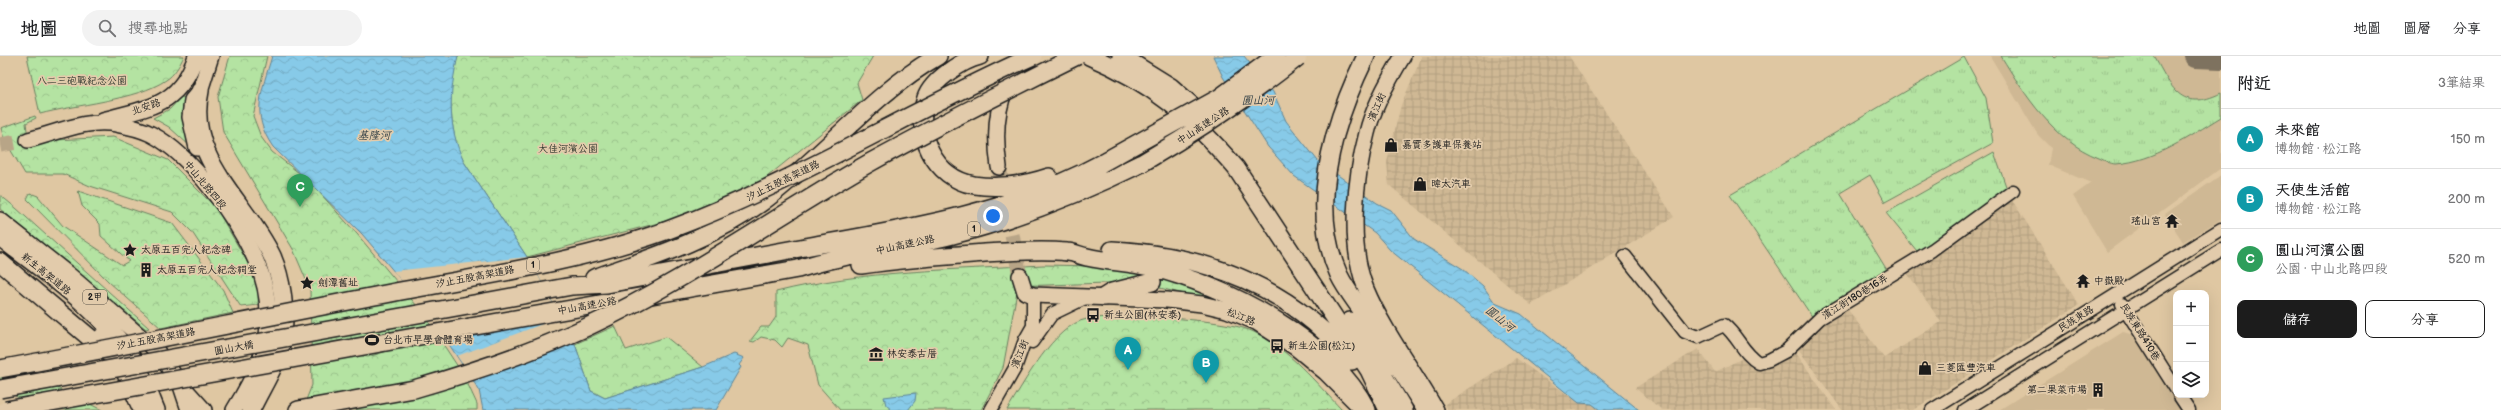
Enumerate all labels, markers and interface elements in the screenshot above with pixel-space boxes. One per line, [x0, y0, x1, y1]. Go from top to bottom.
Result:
search box [82, 10, 362, 46]
icon: search [96, 17, 118, 39]
text: 地圖 [20, 18, 58, 41]
text: 搜尋地點 [128, 19, 188, 38]
text: 地圖 [2353, 20, 2381, 37]
text: 圖層 [2403, 20, 2431, 37]
text: 分享 [2453, 20, 2481, 37]
text: 附近 [2237, 74, 2271, 94]
park label: 八二三砲戰紀念公園 [37, 75, 127, 87]
text: 3筆結果 [2438, 75, 2485, 91]
street label: 濱江街 [1365, 91, 1389, 123]
water label: 圓山河 [1242, 94, 1276, 107]
street label: 北安路 [130, 96, 162, 118]
street label: 中山高速公路 [1175, 105, 1231, 147]
text: 未來館 [2275, 121, 2320, 140]
water label: 基隆河 [358, 129, 392, 142]
text: A [2246, 131, 2254, 147]
text: 150 m [2451, 131, 2485, 147]
shop icon: 嘉實多護車保養站 [1383, 137, 1399, 153]
place label: 嘉實多護車保養站 [1402, 139, 1482, 151]
text: 博物館 · 松江路 [2275, 141, 2361, 157]
park label: 大佳河濱公園 [538, 143, 598, 155]
street label: 中山北路四段 [181, 158, 229, 212]
street label: 汐止五股高架道路 [744, 158, 822, 204]
pin: C [287, 174, 313, 207]
shop icon: 暐太汽車 [1412, 176, 1428, 192]
place label: 暐太汽車 [1431, 178, 1471, 190]
text: 天使生活館 [2275, 181, 2350, 200]
text: B [2245, 191, 2255, 207]
text: 200 m [2448, 191, 2485, 207]
text: 博物館 · 松江路 [2275, 201, 2361, 217]
your location [983, 206, 1003, 226]
temple icon: 瑤山宮 [2164, 213, 2180, 229]
place label: 瑤山宮 [2131, 215, 2161, 227]
road number: 1 [968, 222, 980, 236]
street label: 中山高速公路 [874, 233, 936, 257]
text: 圓山河濱公園 [2275, 241, 2365, 260]
place icon: 太原五百完人紀念碑 [122, 242, 138, 258]
place label: 太原五百完人紀念碑 [141, 244, 231, 256]
street label: 新生高架道路 [19, 250, 73, 298]
text: C [2245, 251, 2255, 267]
text: 520 m [2448, 251, 2485, 267]
road number: 1 [527, 258, 539, 272]
text: 公園 · 中山北路四段 [2275, 261, 2387, 277]
building icon: 太原五百完人紀念祠堂 [138, 262, 154, 278]
street label: 汐止五股高架道路 [435, 263, 515, 291]
place label: 太原五百完人紀念祠堂 [157, 264, 257, 276]
street label: 濱江街180巷16弄 [1820, 272, 1890, 322]
temple icon: 中嶽殿 [2075, 273, 2091, 289]
place icon: 劍潭舊址 [299, 275, 315, 291]
place label: 中嶽殿 [2094, 275, 2124, 287]
place label: 劍潭舊址 [318, 277, 358, 289]
road number: 2甲 [83, 290, 107, 304]
map controls [2173, 290, 2209, 398]
button: + [2173, 290, 2209, 326]
street label: 中山高速公路 [556, 295, 618, 317]
button: 儲存 [2237, 300, 2357, 338]
button: 分享 [2365, 300, 2485, 338]
street label: 民族東路410巷 [2117, 301, 2163, 364]
street label: 民族東路 [2056, 303, 2096, 335]
water label: 圓山河 [1483, 304, 1518, 336]
street label: 松江路 [1225, 306, 1257, 328]
bus stop icon: 新生公園(林安泰) [1085, 307, 1101, 323]
place label: 新生公園(林安泰) [1104, 309, 1182, 321]
street label: 汐止五股高架道路 [116, 325, 196, 353]
button: − [2173, 326, 2209, 362]
sports icon: 台北市早學會體育場 [364, 332, 380, 348]
place label: 台北市早學會體育場 [383, 334, 473, 346]
pin: A [1115, 337, 1141, 370]
street label: 濱江街 [1009, 338, 1031, 370]
bus stop icon: 新生公園(松江) [1269, 338, 1285, 354]
street label: 圓山大橋 [213, 339, 255, 357]
place label: 新生公園(松江) [1288, 340, 1356, 352]
museum icon: 林安泰古厝 [868, 346, 884, 362]
place label: 林安泰古厝 [887, 348, 937, 360]
pin: B [1193, 350, 1219, 383]
shop icon: 三菱匯豐汽車 [1917, 360, 1933, 376]
place label: 三菱匯豐汽車 [1936, 362, 1996, 374]
button: layers [2173, 362, 2209, 398]
building icon: 第二果菜市場 [2090, 382, 2106, 398]
place label: 第二果菜市場 [2027, 384, 2087, 396]

